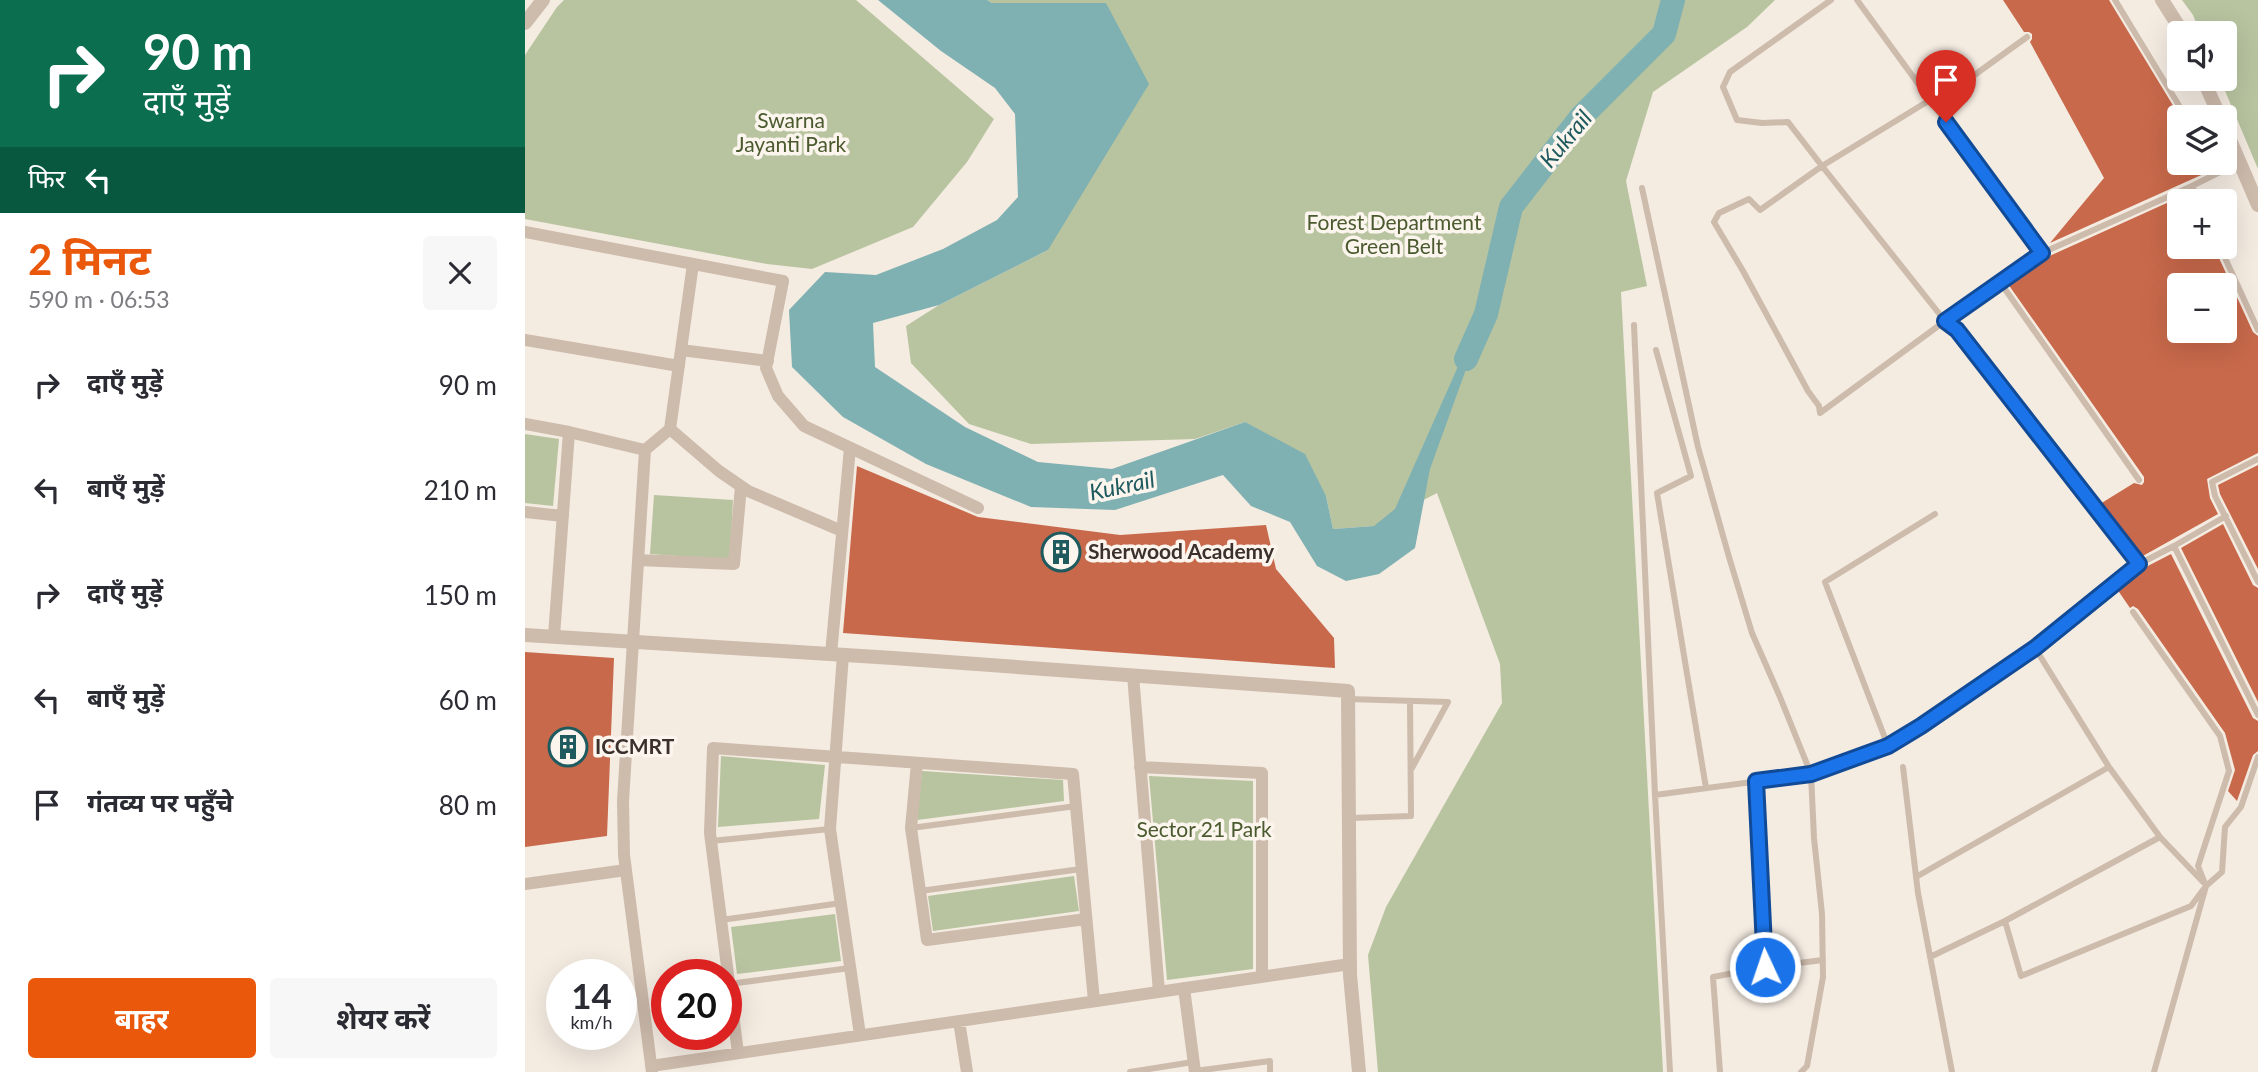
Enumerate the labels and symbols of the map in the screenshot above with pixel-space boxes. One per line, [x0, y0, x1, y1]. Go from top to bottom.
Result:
pin [1916, 50, 1976, 122]
water label: Kukrail [1533, 104, 1597, 173]
park label: Swarna Jayanti Park [736, 107, 847, 156]
park label: Forest Department Green Belt [1307, 209, 1482, 258]
water label: Kukrail [1087, 464, 1157, 506]
building icon: Sherwood Academy [1040, 531, 1082, 573]
place label: Sherwood Academy [1088, 538, 1275, 563]
building icon: ICCMRT [547, 726, 589, 768]
place label: ICCMRT [595, 733, 675, 758]
park label: Sector 21 Park [1136, 816, 1272, 841]
position arrow [1728, 930, 1802, 1004]
speed limit sign: 20 [651, 959, 742, 1050]

